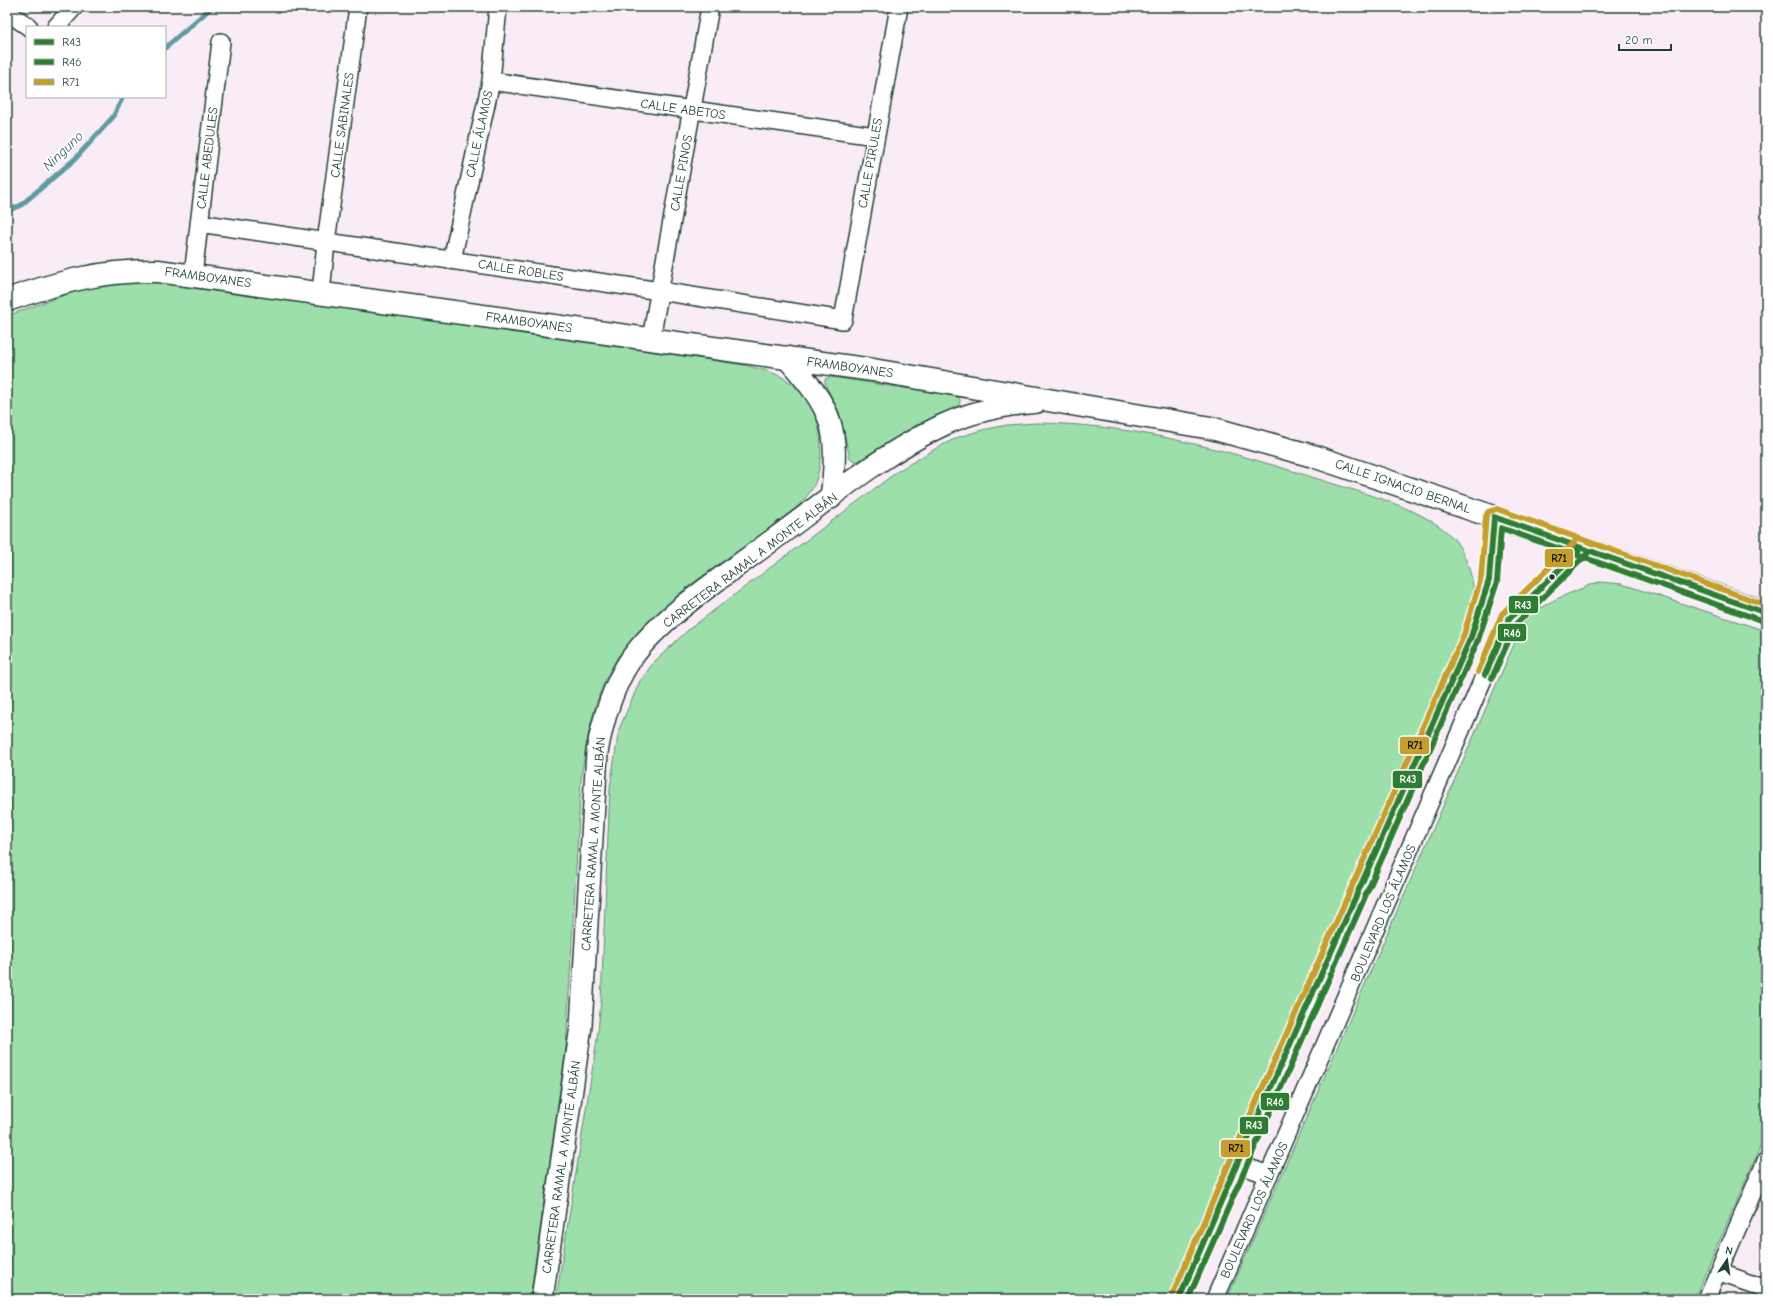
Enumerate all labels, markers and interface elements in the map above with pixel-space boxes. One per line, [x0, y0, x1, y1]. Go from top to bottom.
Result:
legend [26, 26, 166, 98]
scale bar [1619, 26, 1671, 52]
text: 20 m [1625, 33, 1653, 47]
text: R43 [62, 35, 81, 49]
text: R46 [62, 55, 81, 69]
street label: CALLE SABINALES [327, 71, 357, 179]
text: R71 [62, 75, 80, 89]
street label: CALLE ÁLAMOS [461, 89, 496, 179]
street label: CALLE ABETOS [639, 96, 727, 122]
street label: CALLE ABEDULES [193, 106, 221, 210]
street label: CALLE PIRULES [855, 117, 885, 209]
water label: Ninguno [39, 128, 87, 174]
street label: CALLE PINOS [667, 134, 695, 212]
street label: CALLE ROBLES [477, 256, 565, 284]
street label: FRAMBOYANES [164, 263, 252, 291]
street label: FRAMBOYANES [485, 308, 573, 336]
street label: FRAMBOYANES [806, 353, 894, 381]
street label: CALLE IGNACIO BERNAL [1333, 456, 1473, 516]
street label: CARRETERA RAMAL A MONTE ALBÁN [659, 489, 840, 631]
line badge: R71 [1544, 548, 1574, 568]
text: R71 [1551, 552, 1567, 565]
unlabelled marker [1547, 572, 1557, 582]
line badge: R43 [1508, 595, 1539, 614]
text: R43 [1515, 599, 1532, 612]
line badge: R46 [1497, 623, 1527, 642]
text: R46 [1503, 627, 1521, 640]
street label: CARRETERA RAMAL A MONTE ALBÁN [577, 736, 608, 952]
line badge: R71 [1399, 736, 1430, 755]
text: R71 [1407, 739, 1423, 752]
line badge: R43 [1392, 770, 1423, 789]
text: R43 [1400, 773, 1417, 786]
street label: BOULEVARD LOS ÁLAMOS [1346, 842, 1419, 984]
street label: CARRETERA RAMAL A MONTE ALBÁN [538, 1060, 583, 1274]
line badge: R46 [1260, 1092, 1290, 1111]
text: R46 [1266, 1096, 1284, 1109]
line badge: R43 [1239, 1116, 1269, 1135]
text: R43 [1246, 1119, 1263, 1132]
street label: BOULEVARD LOS ÁLAMOS [1216, 1139, 1291, 1281]
line badge: R71 [1220, 1139, 1251, 1158]
text: R71 [1228, 1142, 1244, 1155]
north arrow [1707, 1240, 1747, 1280]
text: N [1724, 1244, 1734, 1258]

